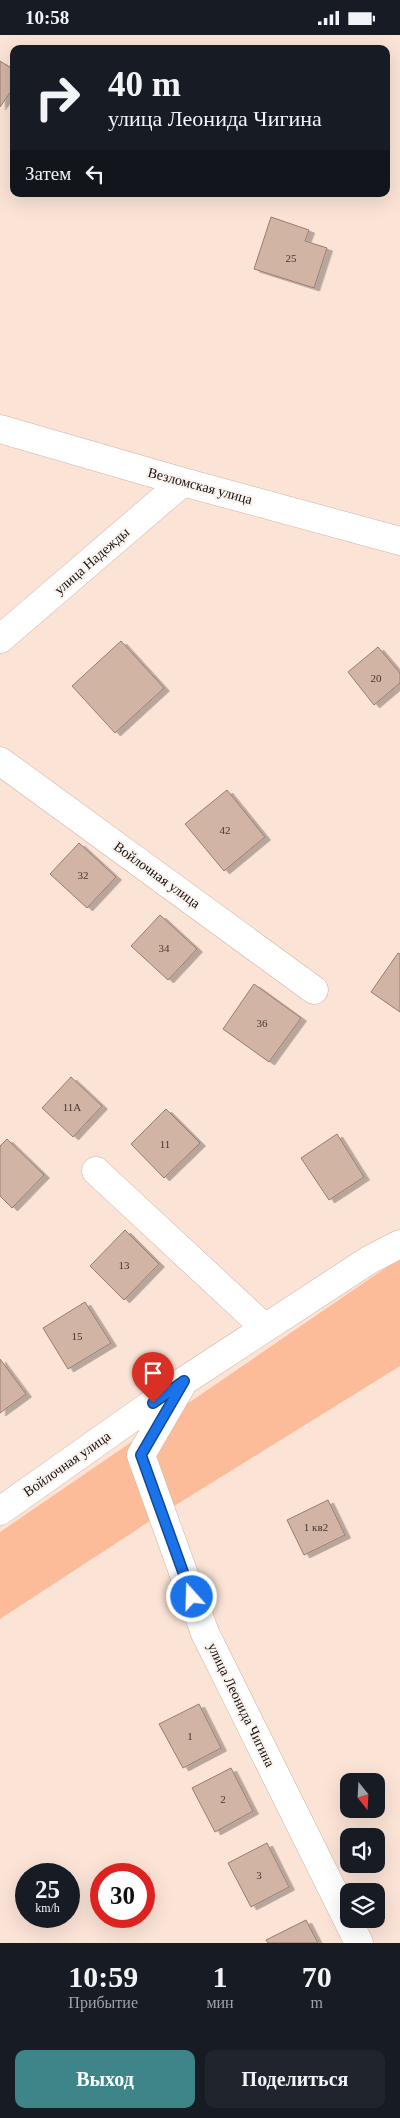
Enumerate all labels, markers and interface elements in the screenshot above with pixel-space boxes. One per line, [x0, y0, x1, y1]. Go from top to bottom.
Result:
text: 10:58 [25, 7, 69, 28]
icon: right [25, 65, 90, 130]
text: 40 m [108, 65, 181, 104]
text: улица Леонида Чигина [108, 106, 322, 131]
icon: left [81, 160, 109, 188]
text: Затем [25, 163, 71, 184]
house number: 25 [286, 252, 297, 264]
street label: Везломская улица [146, 465, 255, 507]
street label: улица Надежды [52, 524, 133, 597]
house number: 20 [371, 672, 382, 684]
house number: 42 [220, 824, 231, 836]
street label: Войлочная улица [111, 839, 204, 912]
house number: 32 [78, 869, 89, 881]
house number: 34 [159, 942, 170, 954]
house number: 36 [257, 1017, 268, 1029]
house number: 11А [63, 1101, 81, 1113]
house number: 11 [160, 1138, 170, 1150]
house number: 13 [119, 1259, 130, 1271]
house number: 15 [72, 1330, 83, 1342]
pin [132, 1352, 174, 1403]
icon: arrive [139, 1359, 167, 1387]
street label: Войлочная улица [21, 1428, 114, 1500]
house number: 1 кв2 [304, 1521, 328, 1533]
position arrow [165, 1570, 217, 1622]
street label: улица Леонида Чигина [204, 1641, 278, 1770]
house number: 1 [187, 1730, 193, 1742]
north arrow [340, 1773, 385, 1817]
map controls [340, 1773, 385, 1928]
house number: 2 [220, 1793, 226, 1805]
button: sound [340, 1828, 385, 1873]
speed limit sign: 30 [90, 1863, 155, 1928]
house number: 3 [256, 1869, 262, 1881]
text: 25 [35, 1876, 60, 1903]
button: layers [340, 1883, 385, 1928]
text: km/h [35, 1901, 60, 1915]
text: 10:59 [68, 1960, 138, 1993]
text: 1 [213, 1960, 228, 1993]
text: 70 [302, 1960, 332, 1993]
text: Прибытие [68, 1994, 138, 2011]
text: мин [206, 1994, 234, 2011]
text: m [311, 1994, 323, 2011]
button: Выход [15, 2050, 195, 2108]
button: Поделиться [205, 2050, 385, 2108]

